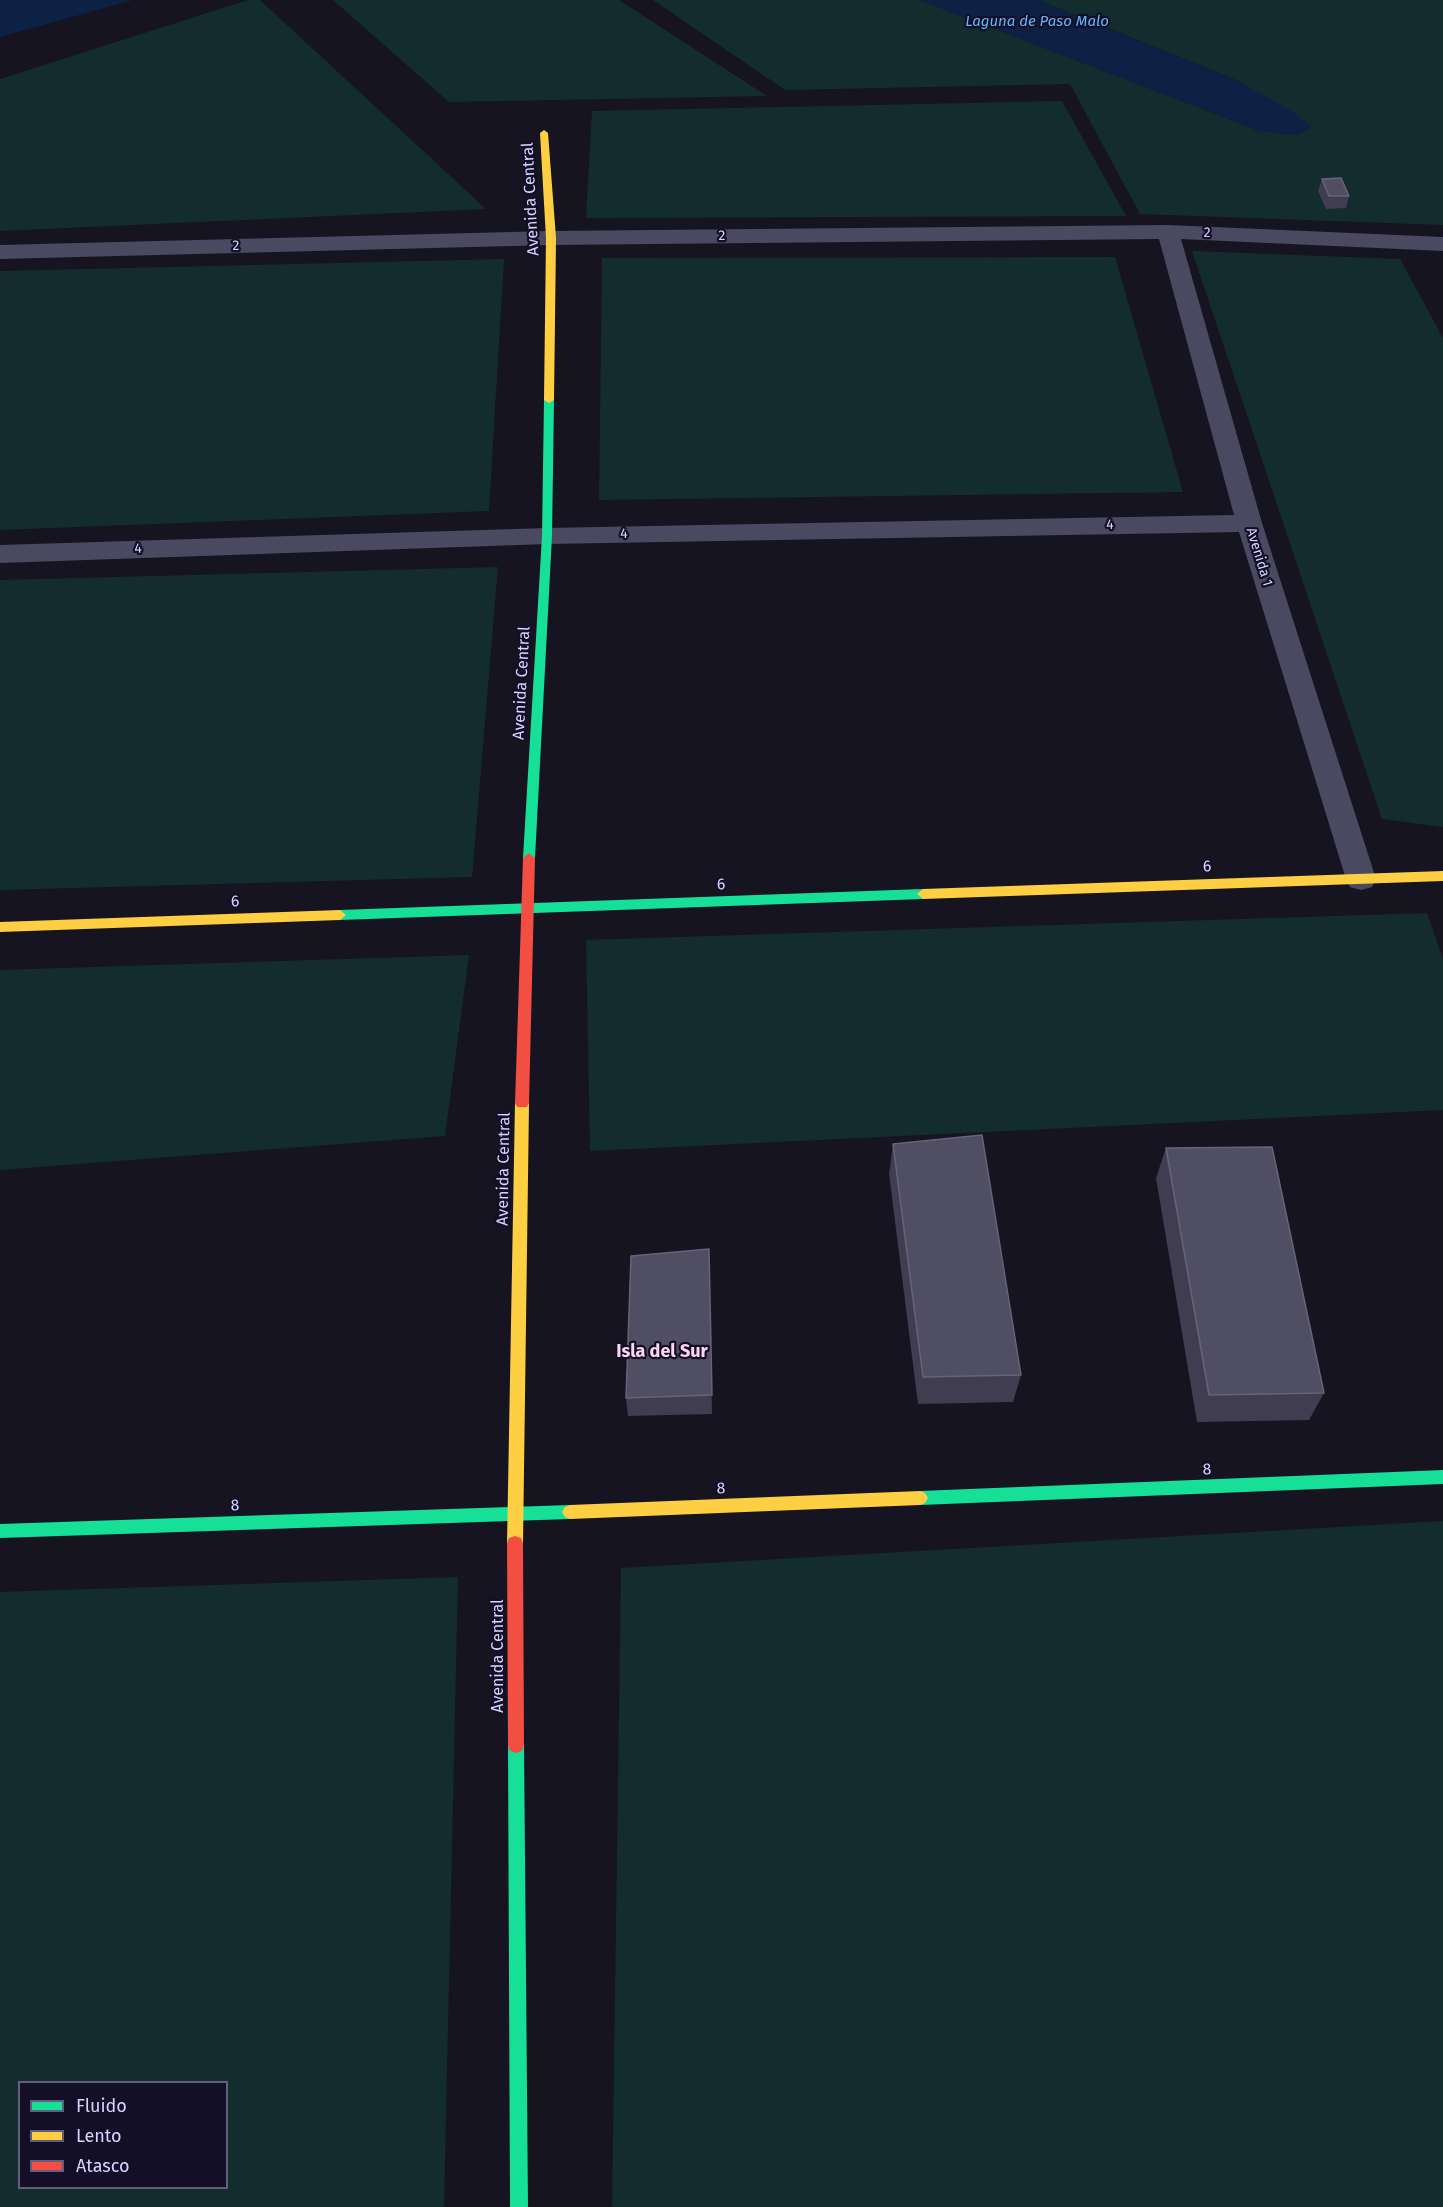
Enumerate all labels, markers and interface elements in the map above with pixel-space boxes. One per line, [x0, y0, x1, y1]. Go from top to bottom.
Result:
water label: Laguna de Paso Malo [965, 13, 1109, 31]
street label: Avenida Central [518, 142, 544, 256]
street label: 2 [1203, 224, 1211, 242]
street label: 2 [718, 228, 726, 244]
street label: 2 [232, 238, 240, 254]
street label: 4 [1106, 517, 1114, 533]
street label: 4 [620, 526, 628, 542]
street label: Avenida 1 [1242, 526, 1276, 588]
street label: 4 [134, 540, 142, 558]
street label: Avenida Central [509, 626, 535, 740]
street label: 6 [1202, 857, 1212, 877]
street label: 6 [716, 875, 726, 895]
street label: 6 [230, 892, 240, 912]
street label: Avenida Central [493, 1112, 515, 1226]
district label: Isla del Sur [616, 1341, 708, 1363]
street label: 8 [1202, 1460, 1212, 1480]
street label: 8 [716, 1479, 726, 1499]
street label: 8 [230, 1496, 240, 1516]
street label: Avenida Central [489, 1599, 509, 1713]
legend [18, 2081, 228, 2189]
text: Fluido [76, 2095, 127, 2117]
text: Lento [76, 2125, 122, 2147]
text: Atasco [76, 2155, 129, 2177]

